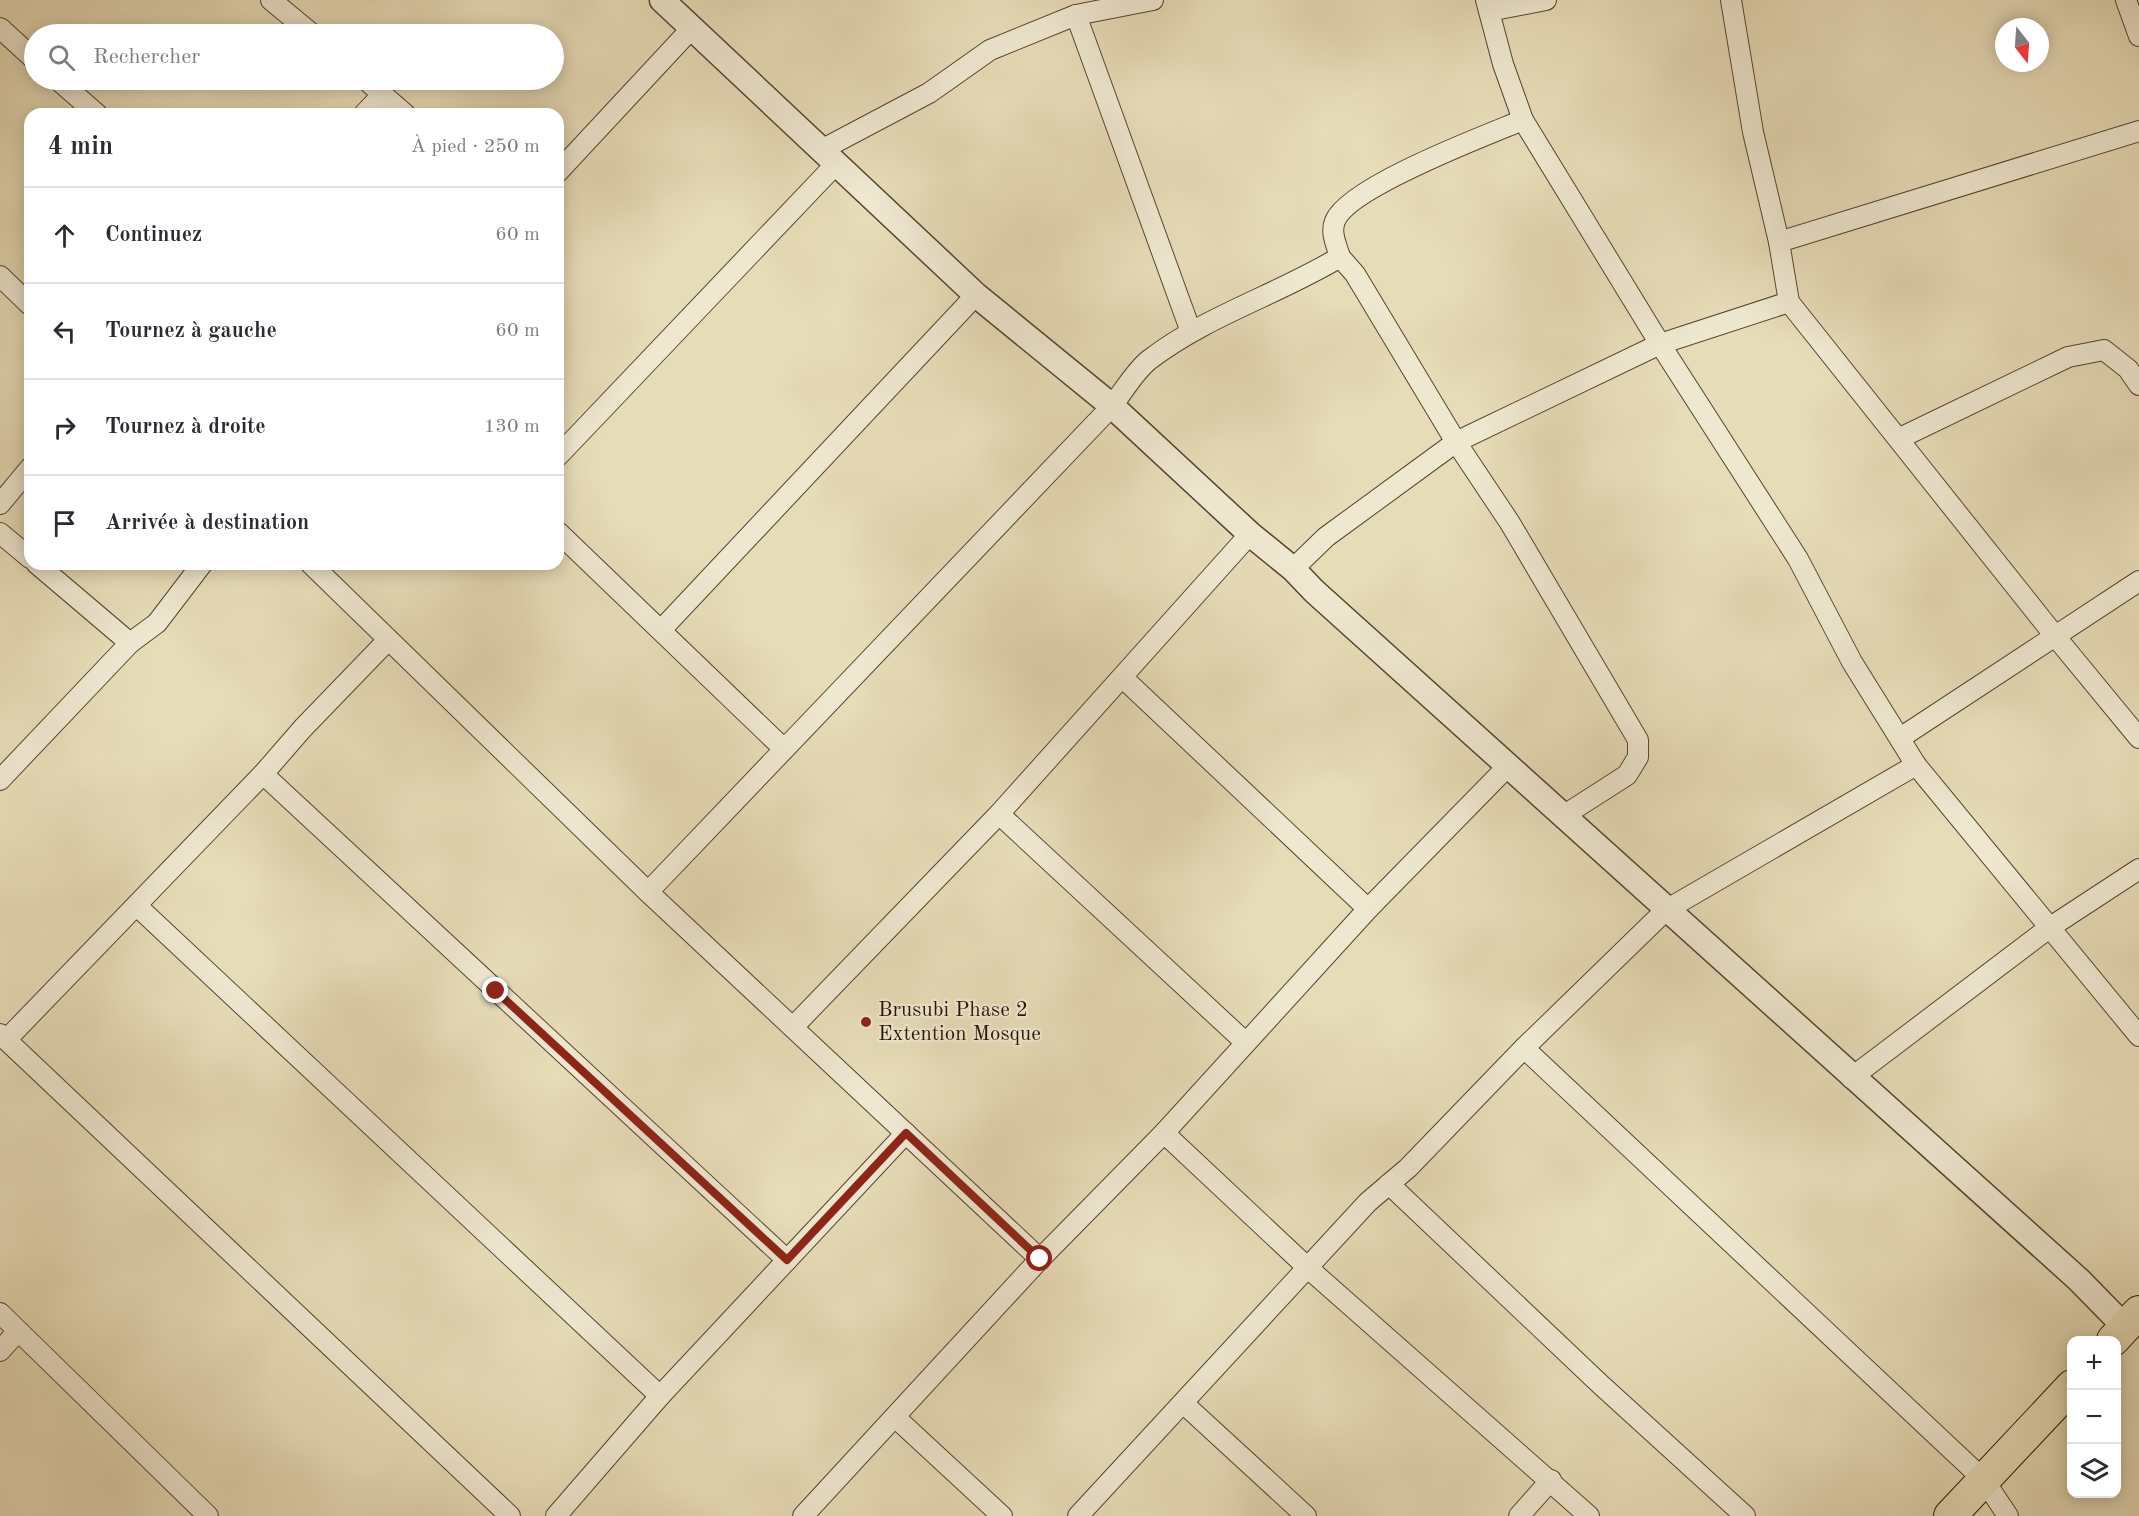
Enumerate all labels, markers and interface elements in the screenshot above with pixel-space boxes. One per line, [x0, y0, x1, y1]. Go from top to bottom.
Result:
north arrow [1995, 18, 2049, 72]
search box [24, 24, 564, 90]
icon: search [45, 41, 78, 74]
text: Rechercher [93, 46, 200, 68]
text: 4 min [48, 134, 113, 160]
text: À pied · 250 m [411, 137, 540, 157]
icon: ahead [48, 219, 81, 252]
text: Continuez [105, 224, 202, 246]
text: 60 m [495, 225, 540, 245]
icon: left [48, 315, 81, 348]
text: Tournez à gauche [105, 320, 277, 342]
text: 60 m [495, 321, 540, 341]
icon: right [48, 411, 81, 444]
text: Tournez à droite [105, 416, 266, 438]
text: 130 m [484, 417, 540, 437]
icon: arrive [48, 507, 81, 540]
text: Arrivée à destination [105, 512, 309, 534]
route end [482, 977, 508, 1003]
place label: Brusubi Phase 2 Extention Mosque [878, 1000, 1041, 1045]
marker: Brusubi Phase 2 Extention Mosque [859, 1015, 873, 1029]
route start [1026, 1245, 1052, 1271]
map controls [2067, 1336, 2121, 1498]
button: + [2067, 1336, 2121, 1390]
button: − [2067, 1390, 2121, 1444]
button: layers [2067, 1444, 2121, 1498]

